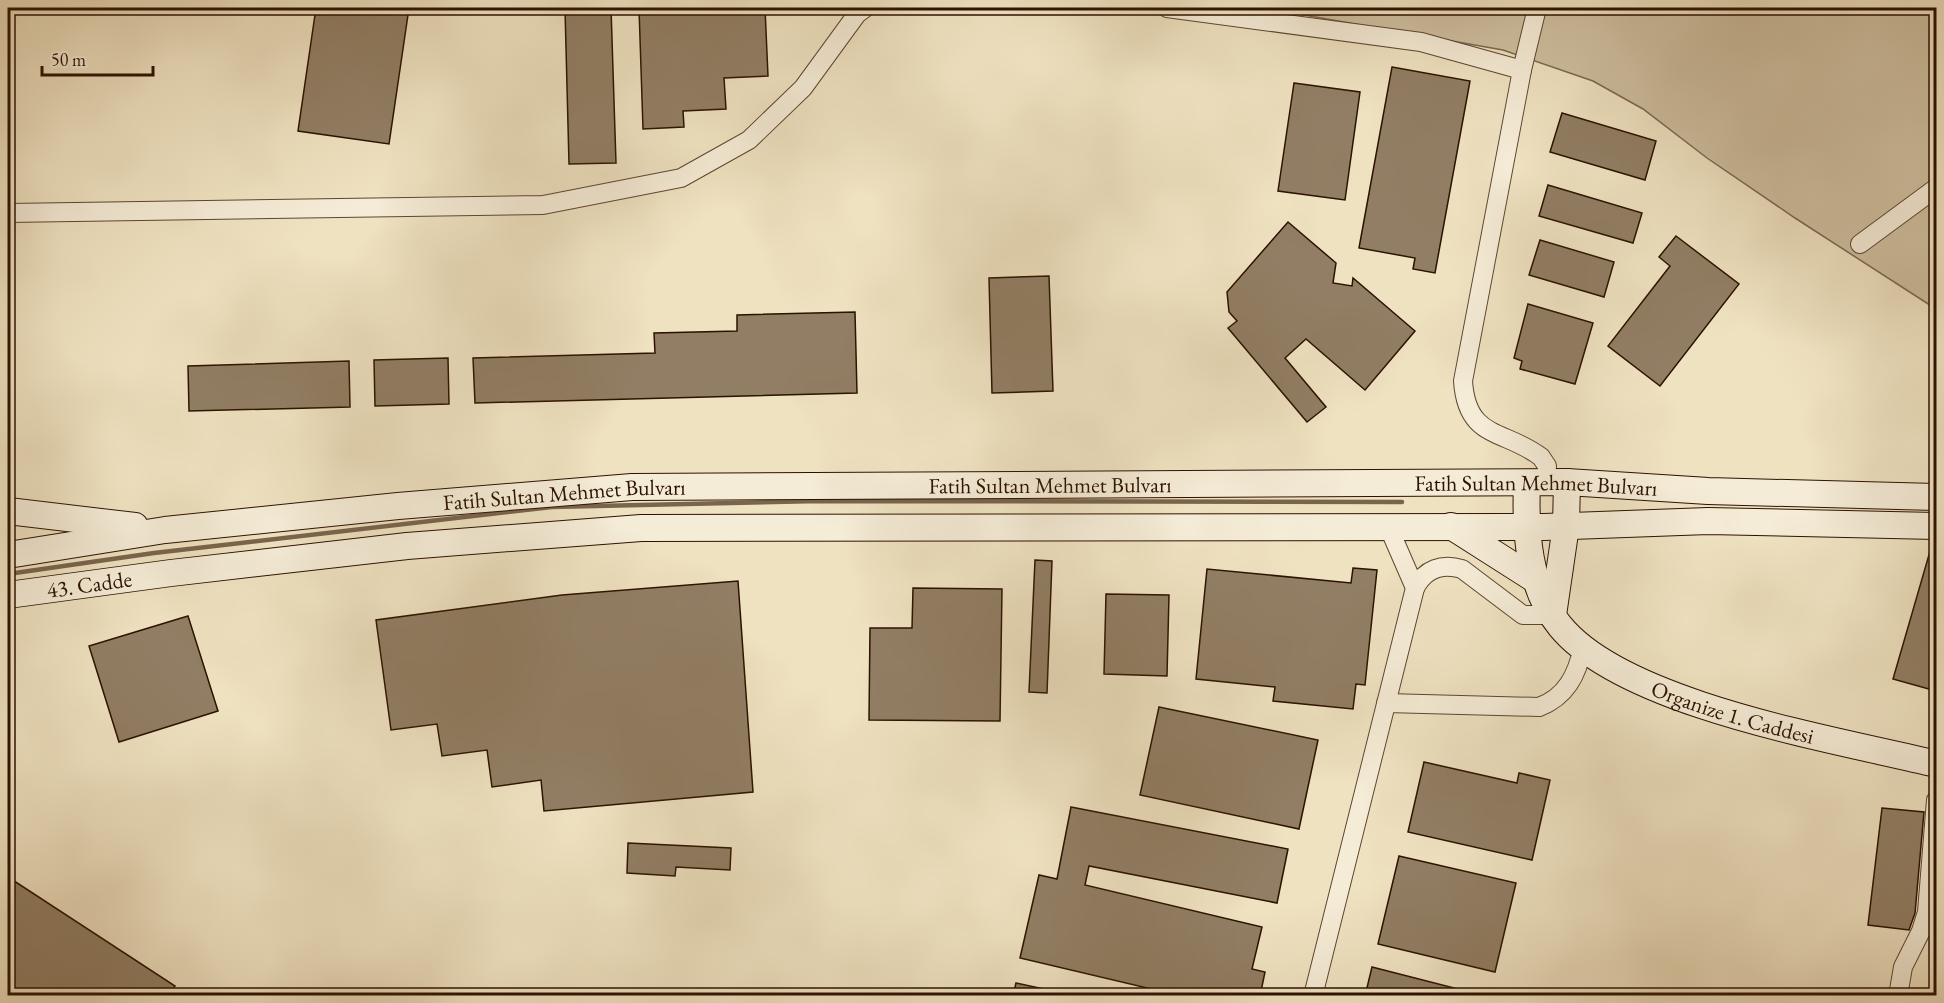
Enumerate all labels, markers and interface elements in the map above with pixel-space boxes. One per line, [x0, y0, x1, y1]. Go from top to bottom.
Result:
scale bar [42, 39, 153, 77]
text: 50 m [51, 48, 86, 71]
street label: Fatih Sultan Mehmet Bulvarı [1414, 468, 1658, 503]
street label: Fatih Sultan Mehmet Bulvarı [928, 470, 1172, 500]
street label: Fatih Sultan Mehmet Bulvarı [442, 473, 686, 517]
street label: 43. Cadde [45, 564, 134, 605]
street label: Organize 1. Caddesi [1647, 674, 1817, 751]

